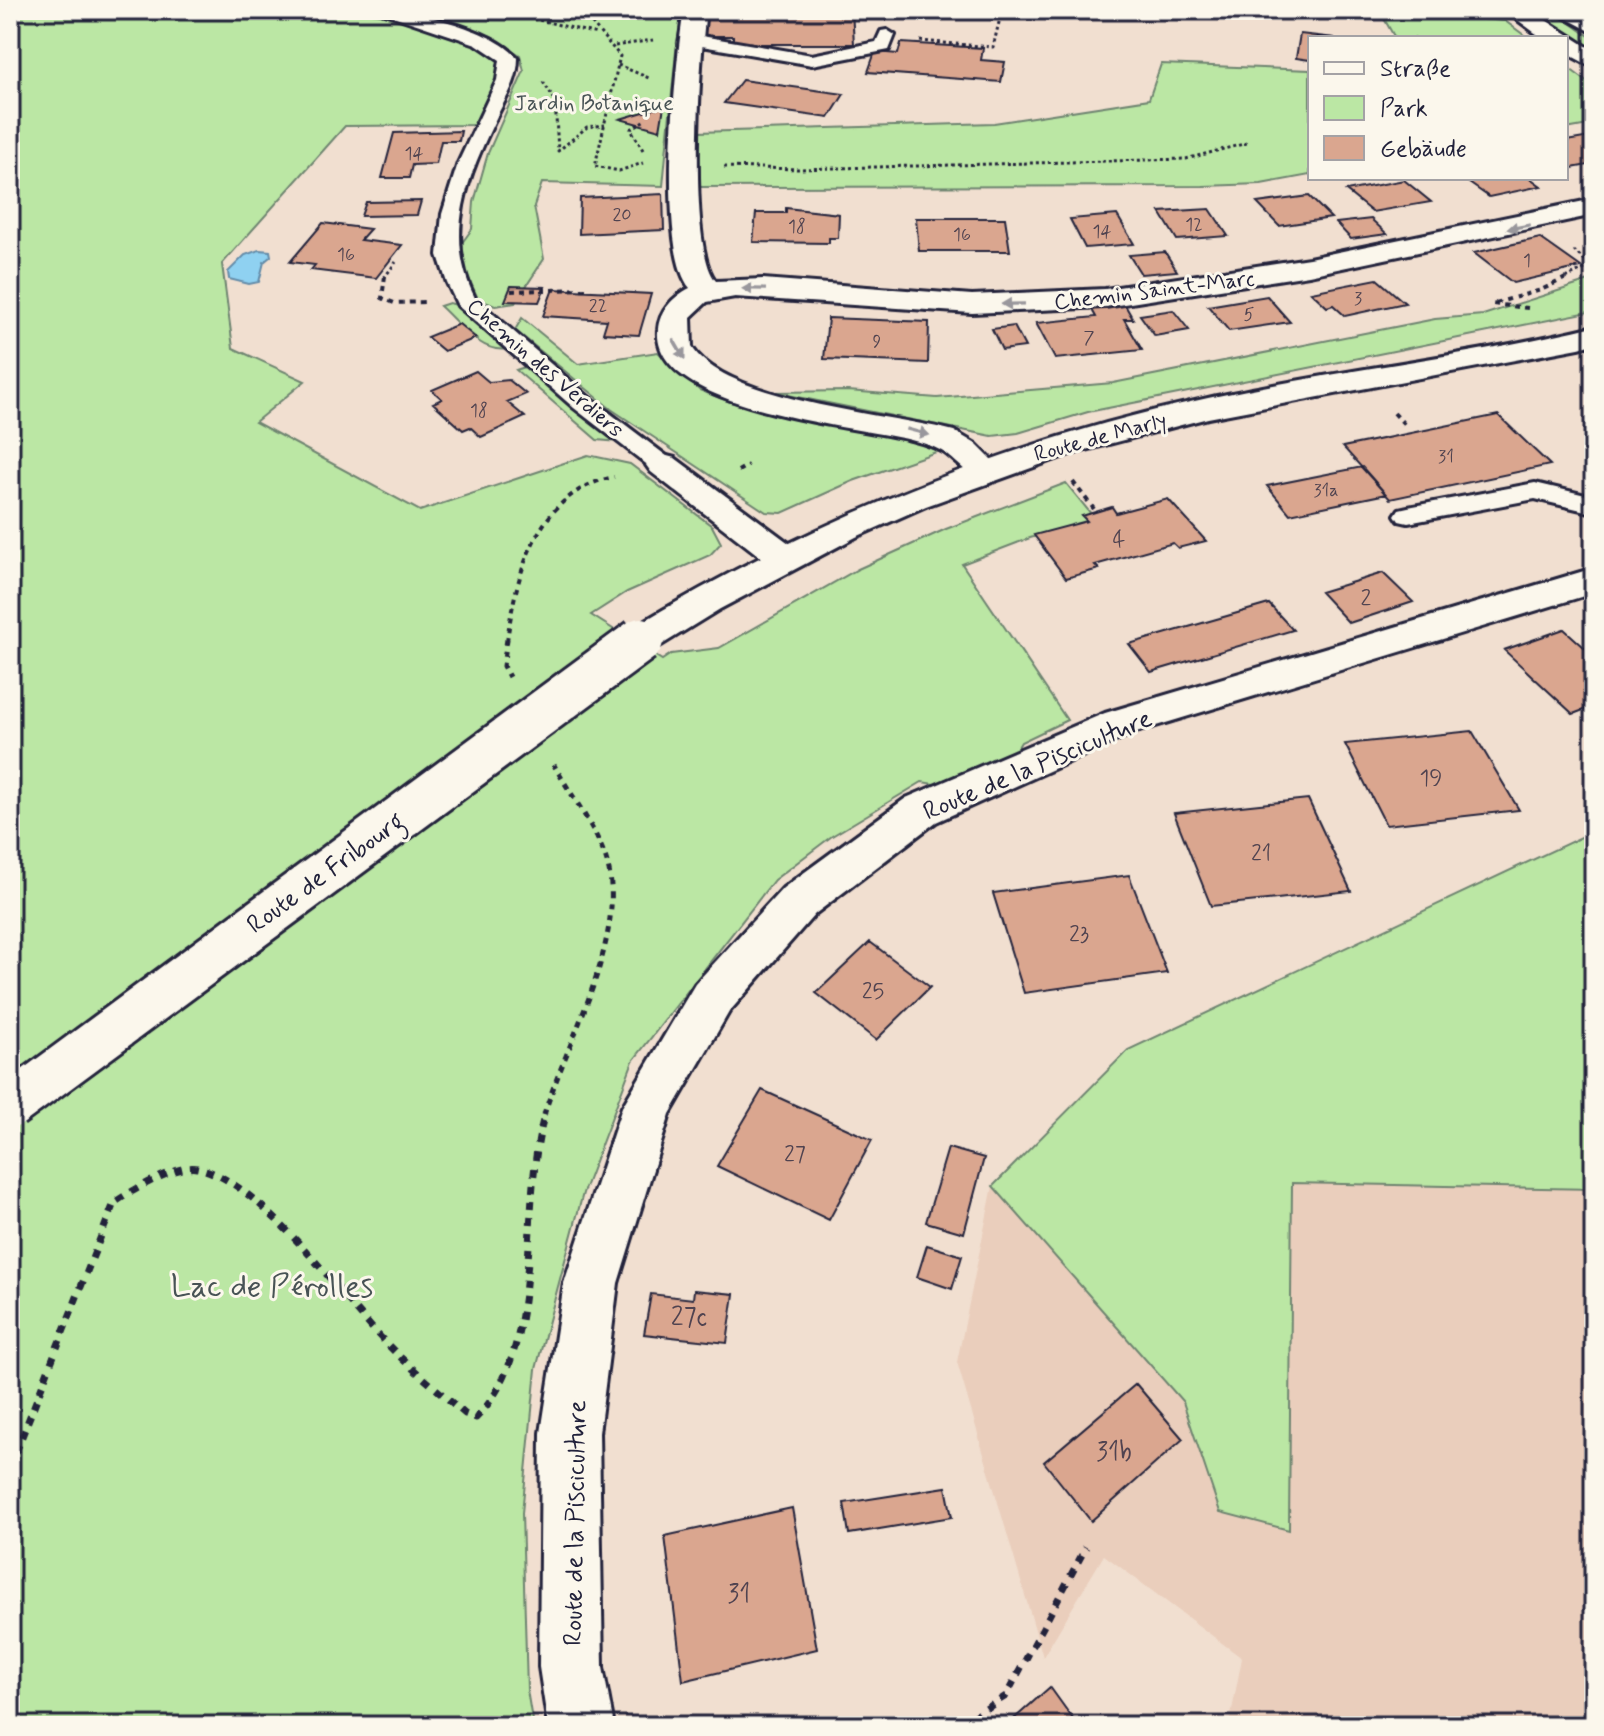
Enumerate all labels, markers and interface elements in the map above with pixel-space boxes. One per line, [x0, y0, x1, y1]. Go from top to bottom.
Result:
legend [1308, 36, 1568, 180]
text: Straße [1380, 54, 1451, 85]
park label: Jardin Botanique [514, 90, 674, 118]
text: Park [1380, 94, 1428, 125]
text: Gebäude [1380, 134, 1467, 165]
house number: 14 [405, 142, 424, 166]
house number: 20 [612, 203, 632, 227]
house number: 12 [1185, 213, 1203, 237]
house number: 18 [788, 215, 806, 239]
house number: 14 [1093, 220, 1112, 244]
one-way arrow [1506, 221, 1531, 233]
house number: 16 [953, 223, 971, 247]
house number: 16 [337, 243, 355, 267]
house number: 1 [1523, 249, 1531, 273]
street label: Chemin Saint-Marc [1053, 265, 1256, 317]
one-way arrow [741, 283, 766, 296]
house number: 3 [1354, 287, 1362, 311]
street label: Chemin des Verdiers [460, 293, 629, 444]
house number: 22 [589, 294, 607, 318]
one-way arrow [1000, 298, 1025, 310]
house number: 5 [1244, 303, 1255, 327]
house number: 7 [1084, 326, 1095, 350]
house number: 9 [873, 330, 882, 354]
one-way arrow [672, 338, 686, 360]
house number: 18 [470, 399, 488, 423]
street label: Route de Marly [1031, 407, 1170, 469]
one-way arrow [905, 426, 930, 438]
house number: 31 [1438, 445, 1454, 469]
house number: 31a [1313, 479, 1339, 503]
house number: 4 [1113, 526, 1126, 554]
house number: 2 [1361, 585, 1372, 613]
street label: Route de la Pisciculture [918, 702, 1158, 830]
house number: 19 [1420, 765, 1442, 793]
street label: Route de Fribourg [241, 805, 414, 945]
house number: 21 [1251, 840, 1271, 868]
house number: 23 [1069, 921, 1089, 949]
house number: 25 [862, 978, 884, 1006]
house number: 27 [784, 1141, 806, 1169]
park label: Lac de Pérolles [171, 1266, 373, 1308]
house number: 27c [671, 1301, 707, 1335]
street label: Route de la Pisciculture [557, 1400, 595, 1646]
house number: 31b [1096, 1436, 1132, 1470]
house number: 31 [728, 1578, 750, 1612]

